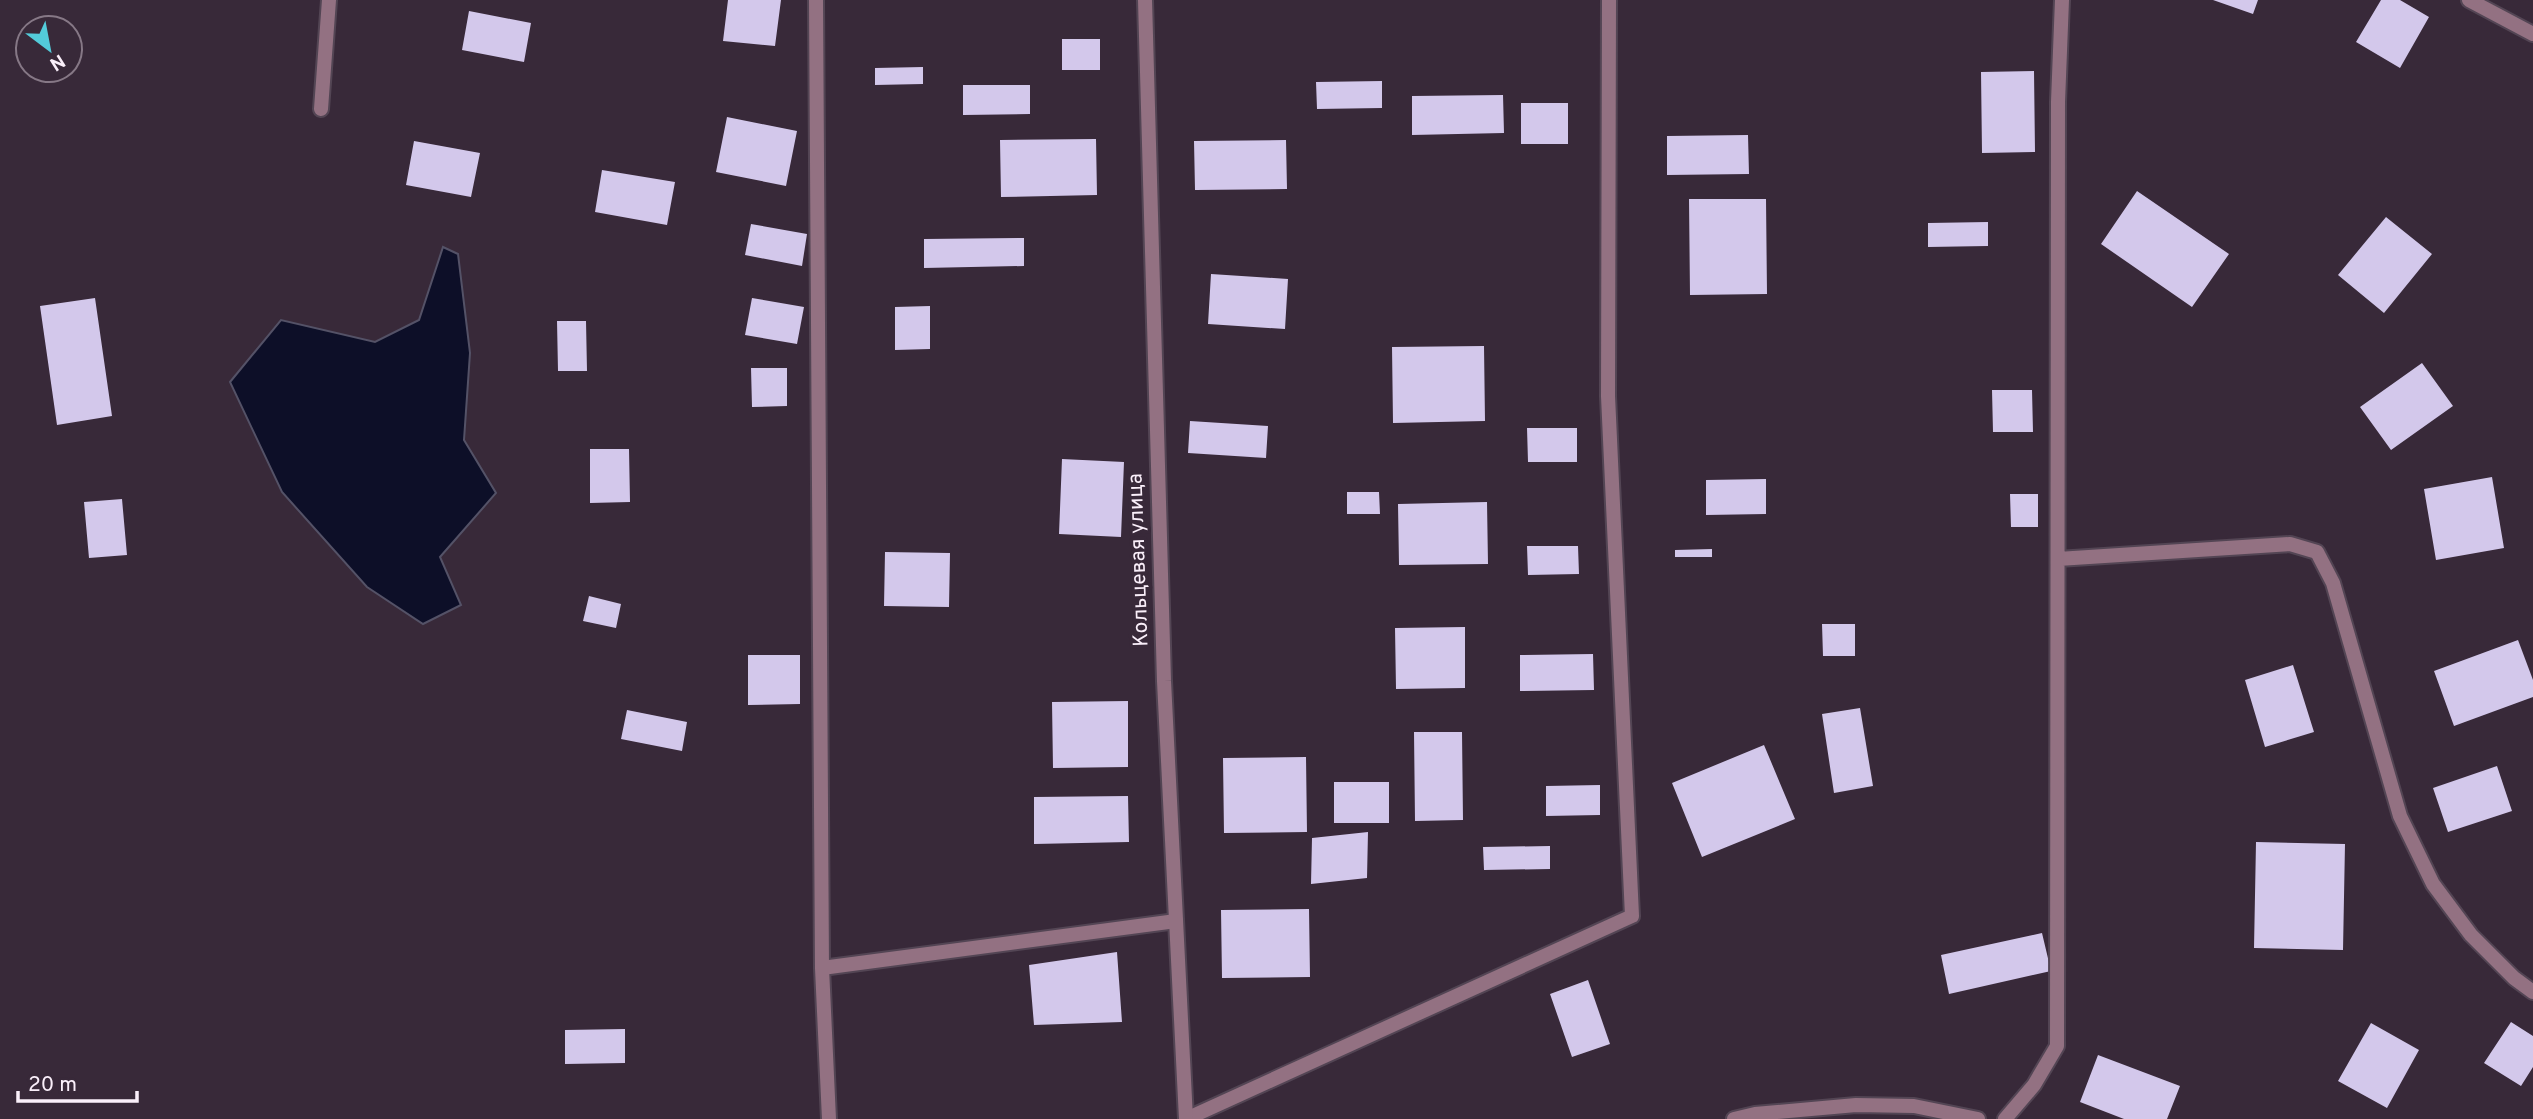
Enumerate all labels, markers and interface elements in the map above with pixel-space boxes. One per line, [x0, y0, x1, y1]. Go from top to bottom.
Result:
north arrow [14, 14, 84, 84]
text: N [45, 48, 69, 76]
street label: Кольцевая улица [1122, 473, 1156, 647]
scale bar [18, 1060, 136, 1104]
text: 20 m [28, 1072, 77, 1099]

